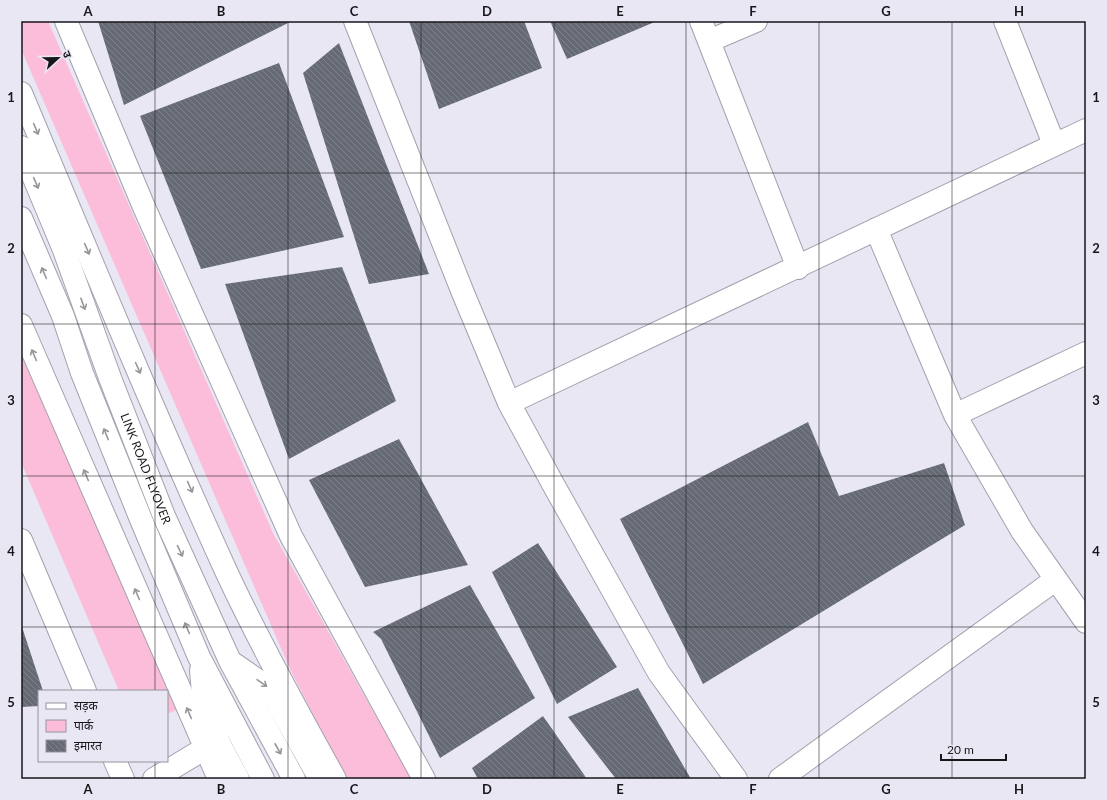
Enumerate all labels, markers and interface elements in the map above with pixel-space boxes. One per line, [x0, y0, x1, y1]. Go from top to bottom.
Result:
text: A [82, 3, 93, 19]
text: B [217, 3, 226, 19]
text: C [350, 3, 359, 19]
text: D [482, 3, 492, 19]
text: E [616, 3, 624, 19]
text: F [749, 3, 757, 19]
text: G [881, 3, 891, 19]
text: H [1014, 3, 1024, 19]
north arrow [38, 38, 78, 78]
text: उ [61, 49, 75, 60]
text: 1 [7, 89, 15, 105]
text: 1 [1092, 89, 1100, 105]
one-way arrow [33, 122, 40, 134]
one-way arrow [33, 177, 40, 189]
text: 2 [7, 240, 15, 256]
text: 2 [1092, 240, 1100, 256]
one-way arrow [83, 242, 91, 254]
one-way arrow [40, 268, 48, 280]
one-way arrow [80, 298, 88, 310]
one-way arrow [30, 350, 37, 362]
one-way arrow [134, 362, 142, 374]
text: 3 [7, 392, 15, 408]
text: 3 [1092, 392, 1100, 408]
street label: LINK ROAD FLYOVER [118, 411, 175, 527]
one-way arrow [102, 428, 110, 440]
one-way arrow [81, 469, 89, 481]
one-way arrow [186, 481, 194, 493]
text: 4 [7, 543, 15, 559]
text: 4 [1092, 543, 1100, 559]
one-way arrow [177, 545, 184, 557]
one-way arrow [133, 588, 140, 600]
one-way arrow [183, 622, 190, 634]
one-way arrow [256, 679, 267, 687]
legend [38, 690, 168, 762]
text: 5 [7, 694, 15, 710]
text: 5 [1092, 694, 1100, 710]
text: सड़क [74, 698, 99, 713]
one-way arrow [185, 708, 192, 720]
text: पार्क [74, 718, 94, 733]
scale bar [941, 736, 1006, 762]
text: इमारत [74, 738, 103, 753]
text: 20 m [947, 742, 974, 757]
one-way arrow [274, 743, 282, 755]
text: A [82, 781, 93, 797]
text: B [217, 781, 226, 797]
text: C [350, 781, 359, 797]
text: D [482, 781, 492, 797]
text: E [616, 781, 624, 797]
text: F [749, 781, 757, 797]
text: G [881, 781, 891, 797]
text: H [1014, 781, 1024, 797]

